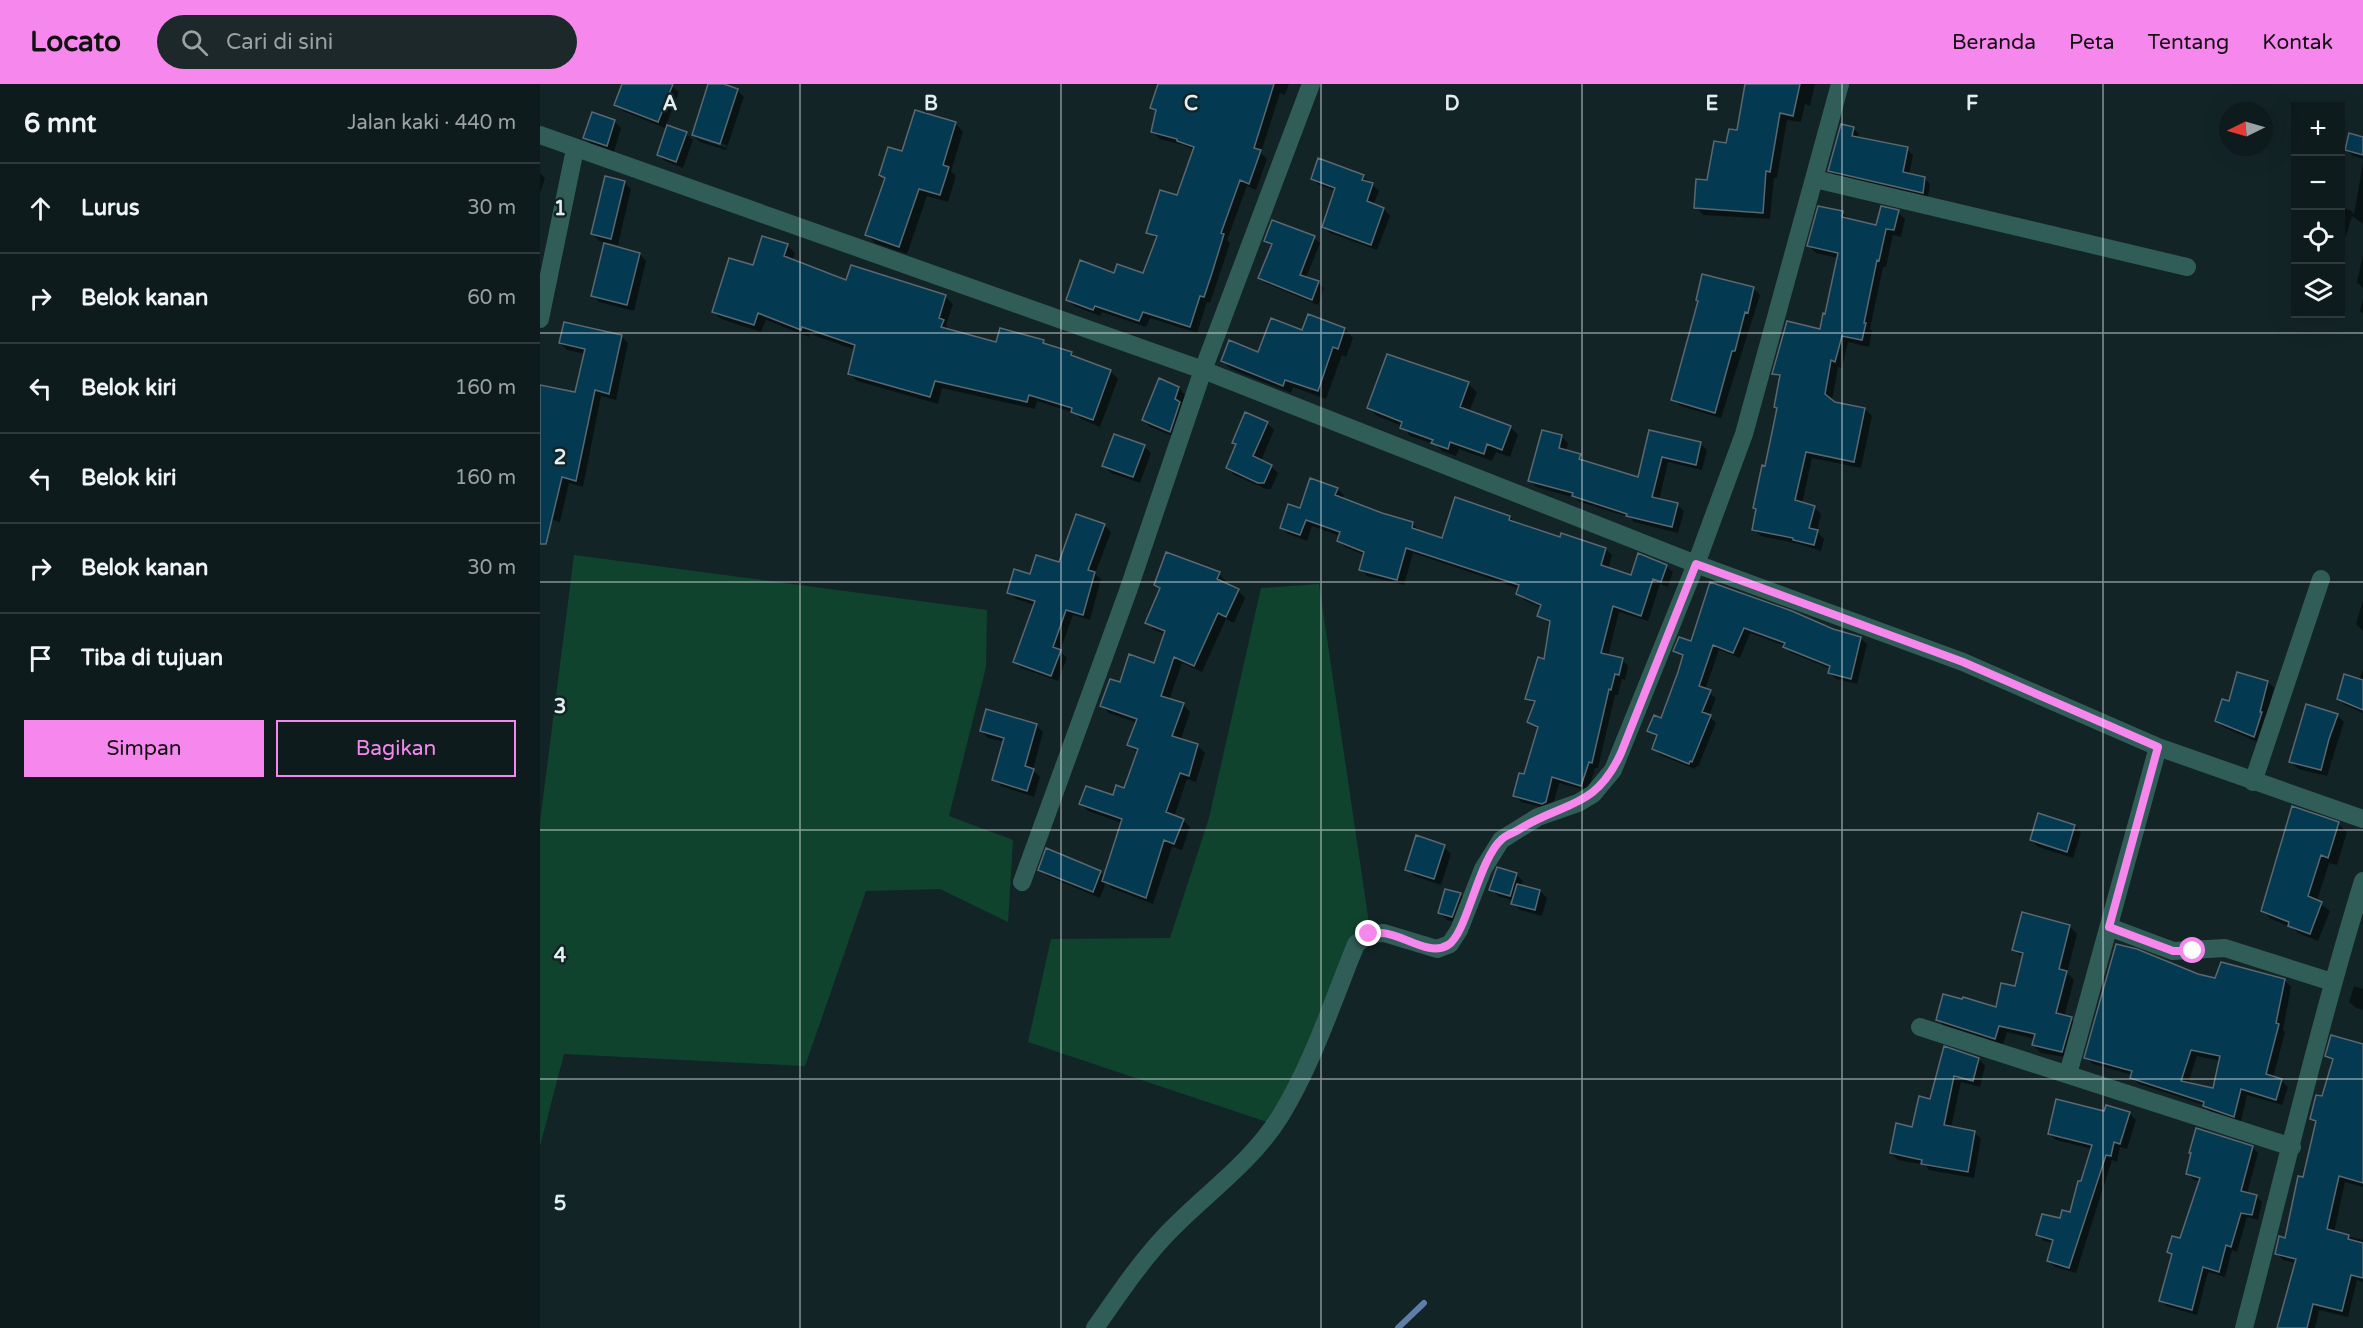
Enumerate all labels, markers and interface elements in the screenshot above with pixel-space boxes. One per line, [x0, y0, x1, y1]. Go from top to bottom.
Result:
search box [157, 15, 577, 69]
text: Locato [30, 25, 121, 59]
icon: search [178, 26, 211, 59]
text: Cari di sini [226, 29, 333, 55]
text: Beranda [1952, 30, 2036, 55]
text: Peta [2069, 30, 2115, 55]
text: Tentang [2148, 30, 2229, 55]
text: Kontak [2262, 30, 2333, 55]
text: A [663, 92, 678, 116]
text: B [924, 92, 938, 116]
text: C [1184, 92, 1198, 116]
text: D [1444, 92, 1460, 116]
text: E [1706, 92, 1719, 116]
text: F [1966, 92, 1978, 116]
north arrow [2219, 102, 2273, 156]
map controls [2291, 102, 2345, 318]
button: + [2291, 102, 2345, 156]
text: 6 mnt [24, 108, 96, 139]
text: Jalan kaki · 440 m [347, 111, 516, 135]
button: − [2291, 156, 2345, 210]
icon: ahead [24, 192, 57, 225]
text: Lurus [81, 195, 139, 221]
text: 30 m [467, 196, 516, 220]
text: 1 [554, 197, 566, 221]
button: locate [2291, 210, 2345, 264]
button: layers [2291, 264, 2345, 318]
icon: right [24, 282, 57, 315]
text: Belok kanan [81, 285, 208, 311]
text: 60 m [467, 286, 516, 310]
icon: left [24, 372, 57, 405]
text: Belok kiri [81, 375, 177, 401]
text: 160 m [455, 376, 516, 400]
text: 2 [554, 446, 566, 470]
icon: left [24, 462, 57, 495]
text: Belok kiri [81, 465, 177, 491]
text: 160 m [455, 466, 516, 490]
icon: right [24, 552, 57, 585]
text: Belok kanan [81, 555, 208, 581]
text: 30 m [467, 556, 516, 580]
icon: arrive [24, 642, 57, 675]
text: Tiba di tujuan [81, 645, 223, 671]
text: 3 [554, 695, 566, 719]
button: Simpan [24, 720, 264, 777]
button: Bagikan [276, 720, 516, 777]
route end [1355, 920, 1381, 946]
route start [2179, 937, 2205, 963]
text: 4 [554, 944, 567, 968]
text: 5 [554, 1192, 566, 1216]

